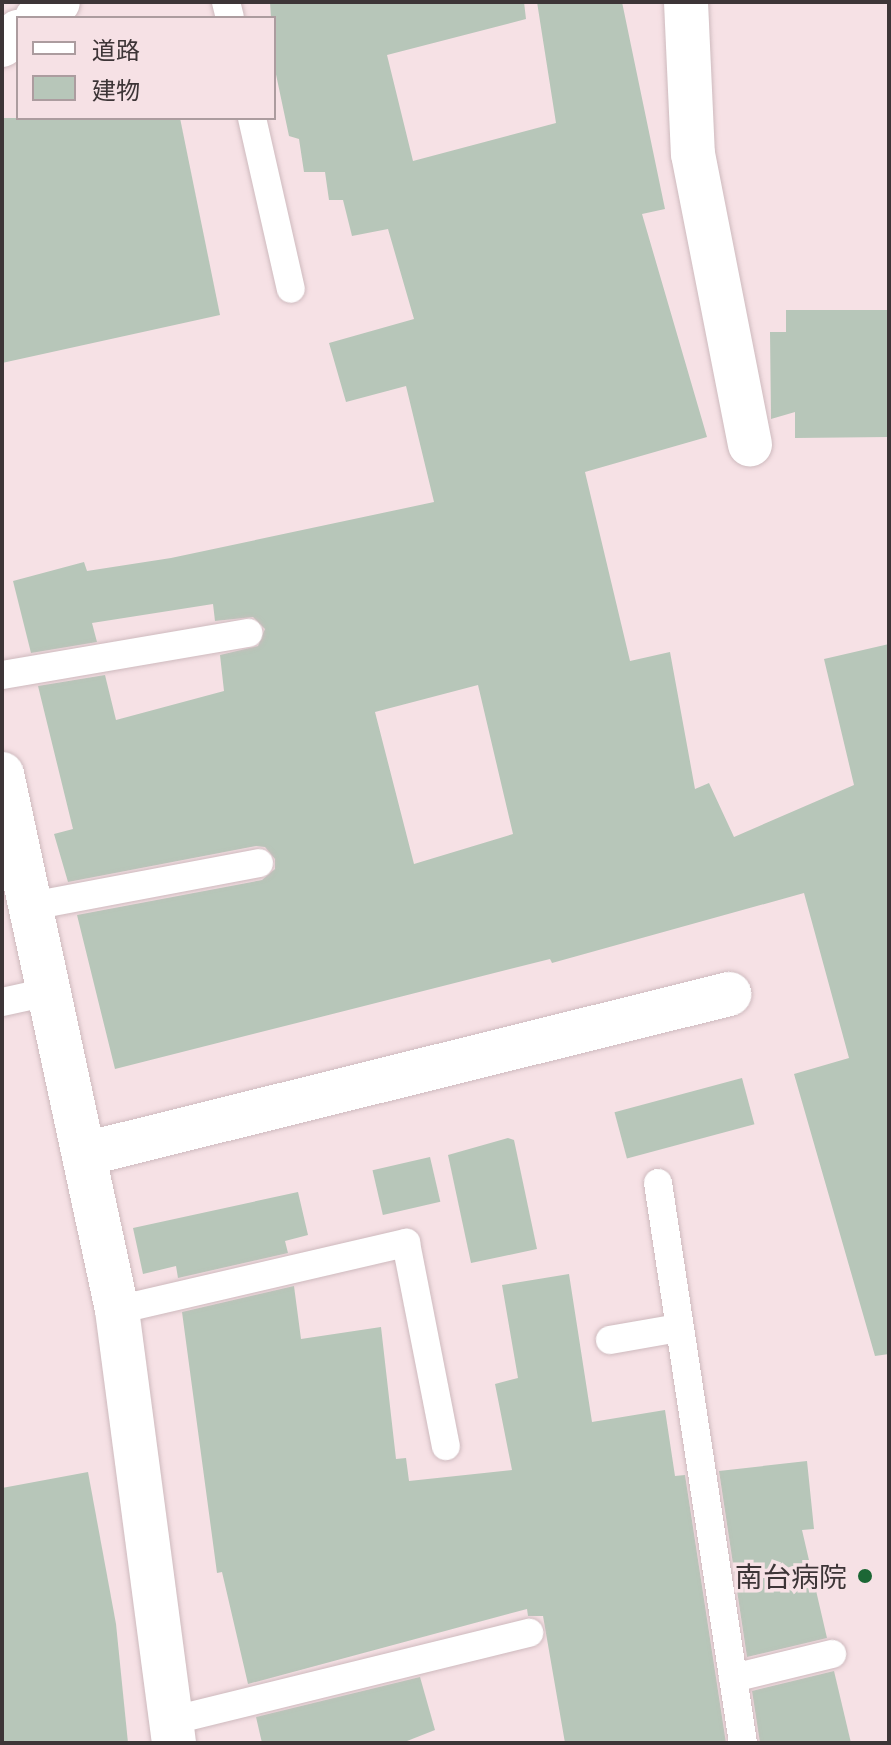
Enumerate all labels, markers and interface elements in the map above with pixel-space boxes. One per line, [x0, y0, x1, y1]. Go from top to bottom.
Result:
legend [16, 16, 276, 120]
text: 道路 [92, 35, 140, 64]
text: 建物 [92, 75, 140, 104]
place label: 南台病院 [735, 1559, 847, 1593]
marker: 南台病院 [854, 1565, 876, 1587]

